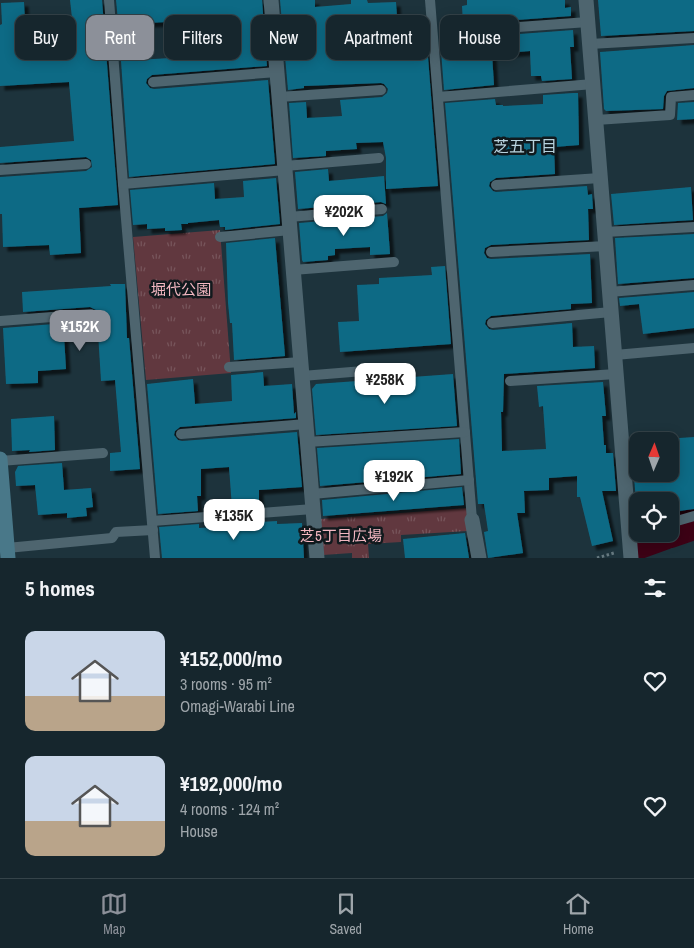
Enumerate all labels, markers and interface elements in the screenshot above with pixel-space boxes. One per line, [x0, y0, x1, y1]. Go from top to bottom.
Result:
chip: Buy [15, 15, 76, 60]
chip: Rent [86, 15, 154, 60]
chip: Filters [164, 15, 241, 60]
chip: New [251, 15, 316, 60]
chip: Apartment [326, 15, 430, 60]
chip: House [440, 15, 519, 60]
district label: 芝五丁目 [493, 135, 557, 157]
pin: ¥202K [309, 194, 379, 237]
text: ¥202K [325, 200, 363, 222]
park label: 堀代公園 [151, 279, 211, 300]
pin: ¥152K [45, 310, 115, 352]
text: ¥152K [61, 315, 99, 337]
pin: ¥258K [350, 362, 420, 405]
text: ¥258K [366, 368, 404, 390]
north arrow [629, 432, 679, 482]
map controls [629, 432, 679, 542]
pin: ¥192K [359, 460, 429, 502]
text: ¥192K [375, 465, 413, 487]
button: locate [629, 492, 679, 542]
pin: ¥135K [199, 498, 269, 541]
text: ¥135K [215, 504, 253, 526]
park label: 芝5丁目広場 [300, 525, 382, 546]
text: 5 homes [25, 574, 95, 603]
icon: filters [641, 574, 669, 602]
text: ¥152,000/mo [180, 644, 282, 673]
icon: home [65, 651, 125, 711]
icon: heart [641, 667, 669, 695]
text: 3 rooms · 95 m² [180, 673, 272, 695]
text: Omagi-Warabi Line [180, 695, 295, 717]
text: ¥192,000/mo [180, 769, 282, 798]
icon: home [65, 776, 125, 836]
icon: heart [641, 792, 669, 820]
text: 4 rooms · 124 m² [180, 798, 279, 820]
text: House [180, 820, 218, 842]
tab: Map [100, 890, 128, 938]
tab: Saved [329, 890, 362, 938]
tab: Home [563, 890, 594, 938]

